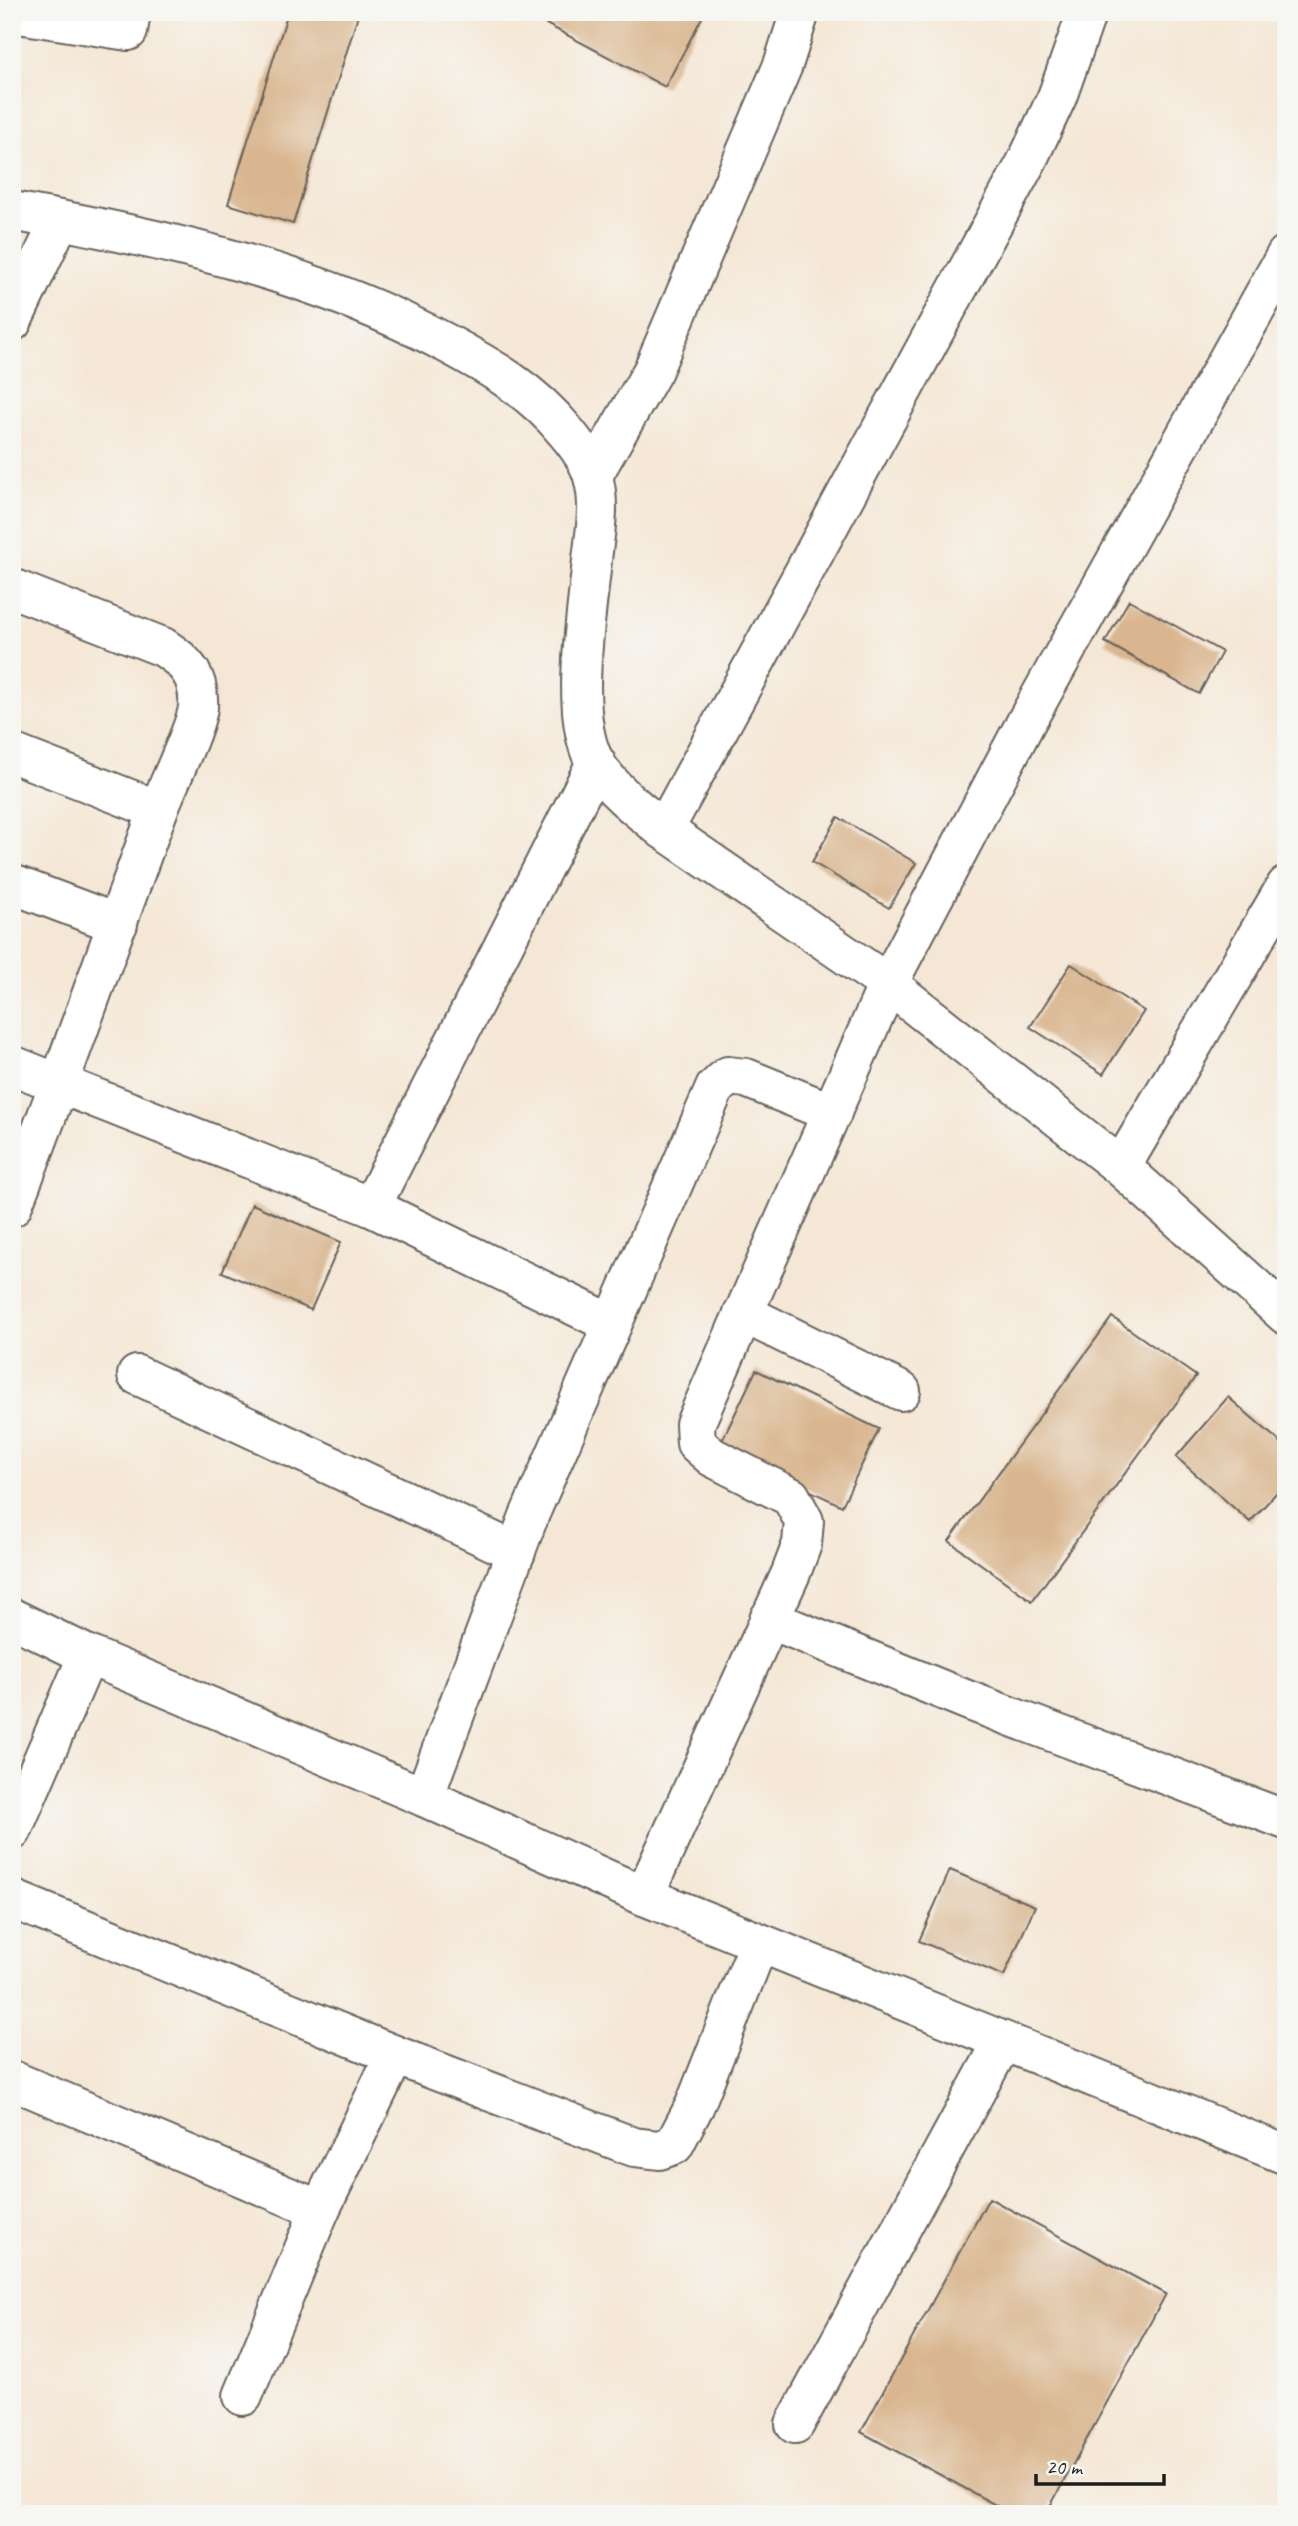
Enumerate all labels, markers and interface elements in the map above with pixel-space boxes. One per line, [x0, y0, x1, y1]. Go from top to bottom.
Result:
scale bar [1036, 2442, 1163, 2486]
text: 20 m [1046, 2454, 1084, 2480]

